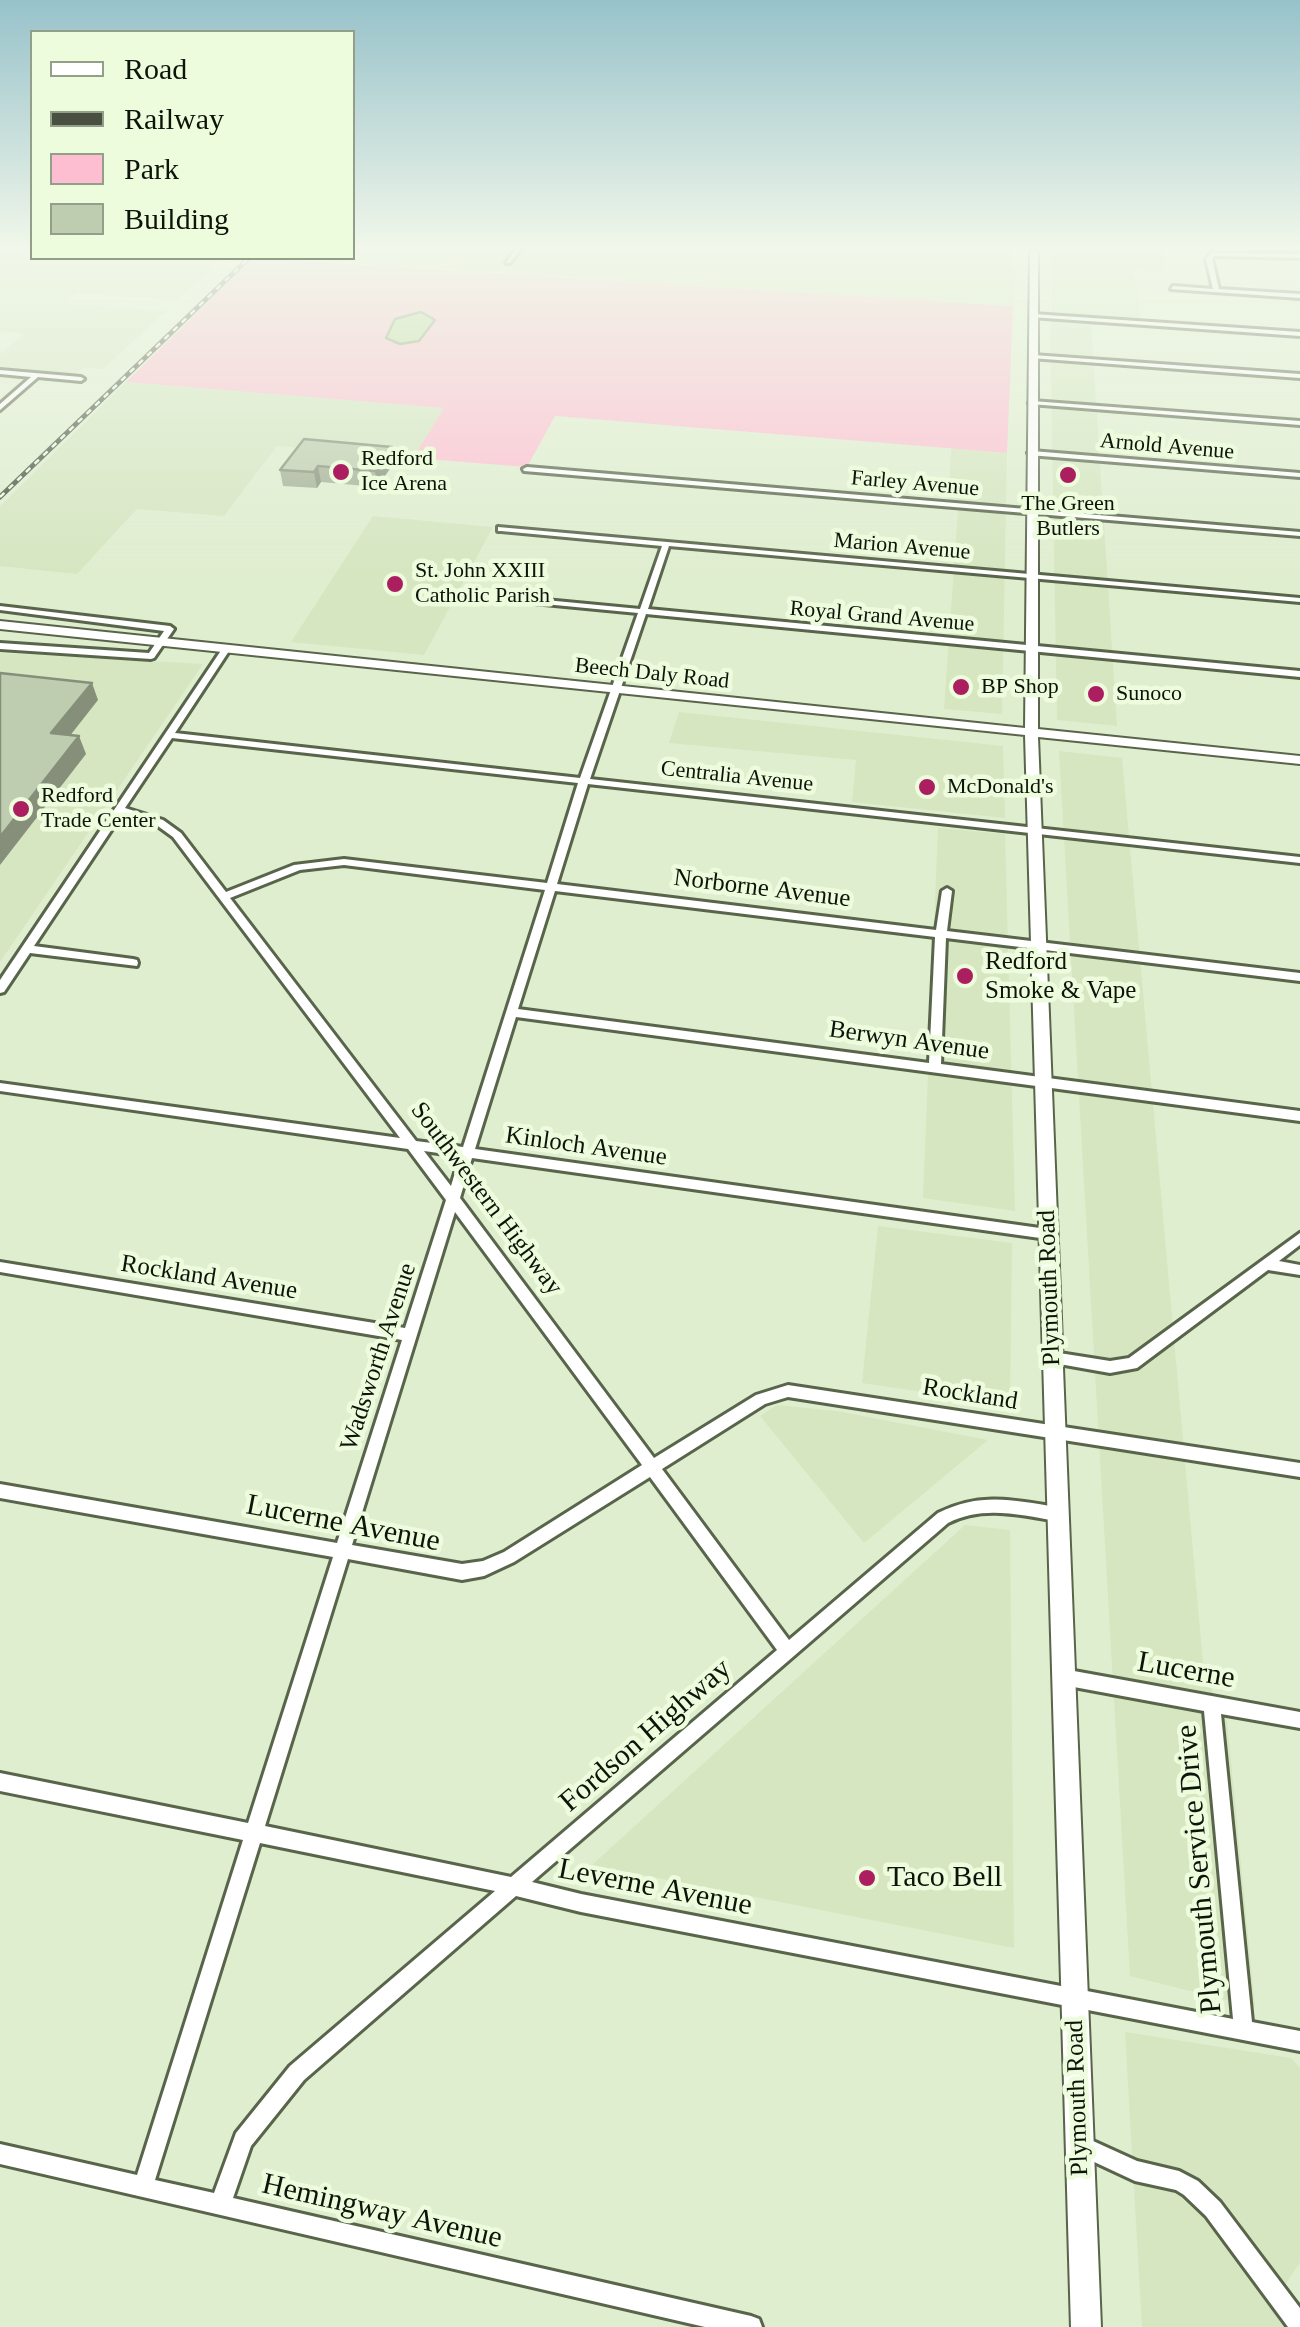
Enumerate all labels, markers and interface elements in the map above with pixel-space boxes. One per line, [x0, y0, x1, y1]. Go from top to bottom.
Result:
legend [30, 30, 355, 260]
text: Road [124, 52, 187, 85]
text: Railway [124, 102, 224, 135]
text: Park [124, 152, 179, 185]
text: Building [124, 202, 229, 235]
street label: Arnold Avenue [1099, 428, 1235, 466]
place label: Redford Ice Arena [361, 446, 447, 498]
marker: Redford Ice Arena [330, 461, 352, 483]
marker: The Green Butlers [1057, 464, 1079, 486]
street label: Farley Avenue [850, 465, 980, 503]
place label: The Green Butlers [1021, 491, 1115, 542]
street label: Marion Avenue [833, 528, 971, 566]
place label: St. John XXIII Catholic Parish [415, 558, 550, 610]
marker: St. John XXIII Catholic Parish [384, 573, 406, 595]
street label: Royal Grand Avenue [789, 596, 975, 638]
street label: Beech Daly Road [573, 653, 731, 695]
place label: BP Shop [981, 674, 1059, 700]
marker: BP Shop [950, 676, 972, 698]
place label: Sunoco [1116, 681, 1182, 707]
marker: Sunoco [1085, 683, 1107, 705]
street label: Centralia Avenue [660, 756, 814, 798]
place label: McDonald's [947, 774, 1054, 800]
marker: McDonald's [916, 776, 938, 798]
place label: Redford Trade Center [41, 783, 156, 834]
marker: Redford Trade Center [10, 798, 32, 820]
street label: Norborne Avenue [672, 863, 852, 915]
place label: Redford Smoke & Vape [985, 947, 1136, 1006]
marker: Redford Smoke & Vape [954, 965, 976, 987]
street label: Berwyn Avenue [827, 1015, 991, 1067]
street label: Southwestern Highway [404, 1097, 568, 1301]
street label: Kinloch Avenue [503, 1121, 669, 1173]
street label: Plymouth Road [1032, 1209, 1068, 1367]
street label: Rockland Avenue [119, 1249, 299, 1307]
street label: Wadsworth Avenue [335, 1259, 423, 1455]
street label: Rockland [920, 1373, 1020, 1417]
street label: Lucerne Avenue [243, 1488, 443, 1560]
street label: Lucerne [1134, 1645, 1238, 1697]
street label: Fordson Highway [553, 1652, 739, 1820]
street label: Plymouth Service Drive [1169, 1723, 1231, 2015]
street label: Leverne Avenue [555, 1852, 755, 1924]
place label: Taco Bell [887, 1860, 1002, 1896]
marker: Taco Bell [856, 1867, 878, 1889]
street label: Plymouth Road [1060, 2019, 1096, 2177]
street label: Hemingway Avenue [258, 2167, 506, 2257]

